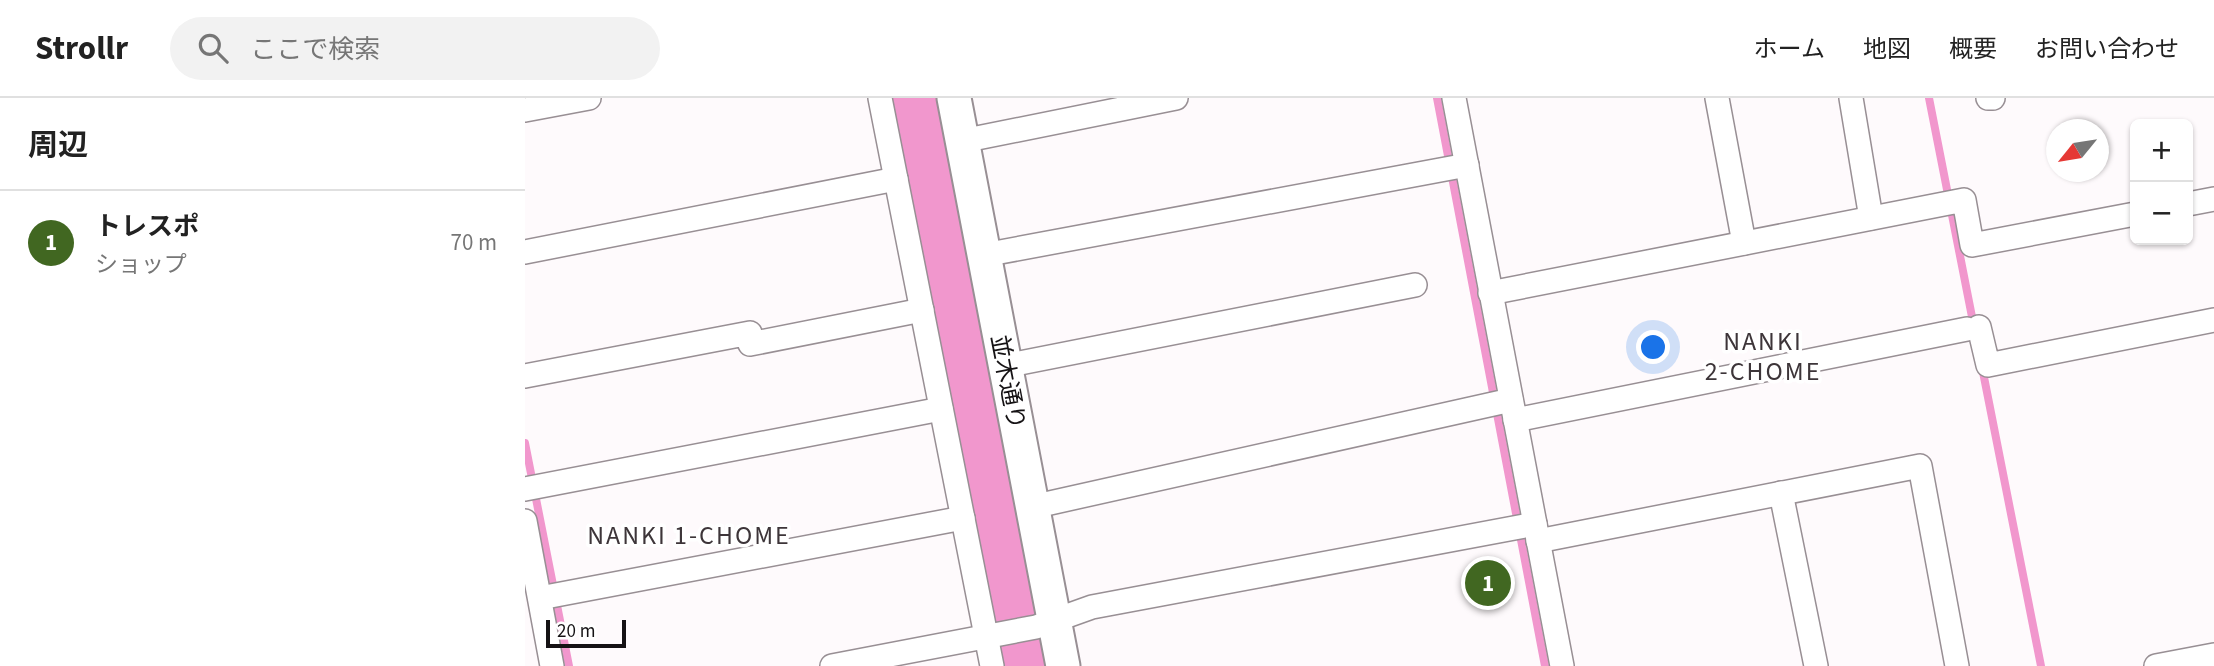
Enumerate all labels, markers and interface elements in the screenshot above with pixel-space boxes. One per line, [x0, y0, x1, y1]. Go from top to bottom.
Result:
search box [170, 17, 660, 80]
text: Strollr [35, 25, 128, 72]
icon: search [194, 29, 232, 67]
text: ここで検索 [250, 31, 380, 68]
text: ホーム [1754, 32, 1825, 67]
text: 地図 [1863, 32, 1911, 67]
text: 概要 [1949, 32, 1997, 67]
text: お問い合わせ [2035, 32, 2179, 67]
north arrow [2046, 119, 2109, 182]
map controls [2130, 119, 2193, 245]
button: + [2130, 119, 2193, 182]
text: 周辺 [28, 124, 88, 167]
button: − [2130, 182, 2193, 245]
text: トレスポ [95, 208, 199, 245]
text: 1 [45, 226, 57, 259]
text: 70 m [450, 226, 497, 259]
text: ショップ [95, 248, 187, 281]
district label: NANKI 2-CHOME [1705, 323, 1821, 390]
your location [1636, 330, 1670, 364]
street label: 並木通り [981, 332, 1034, 433]
district label: NANKI 1-CHOME [587, 517, 791, 554]
pin: 1 [1465, 557, 1511, 609]
scale bar [546, 617, 627, 649]
text: 20 m [557, 618, 595, 645]

